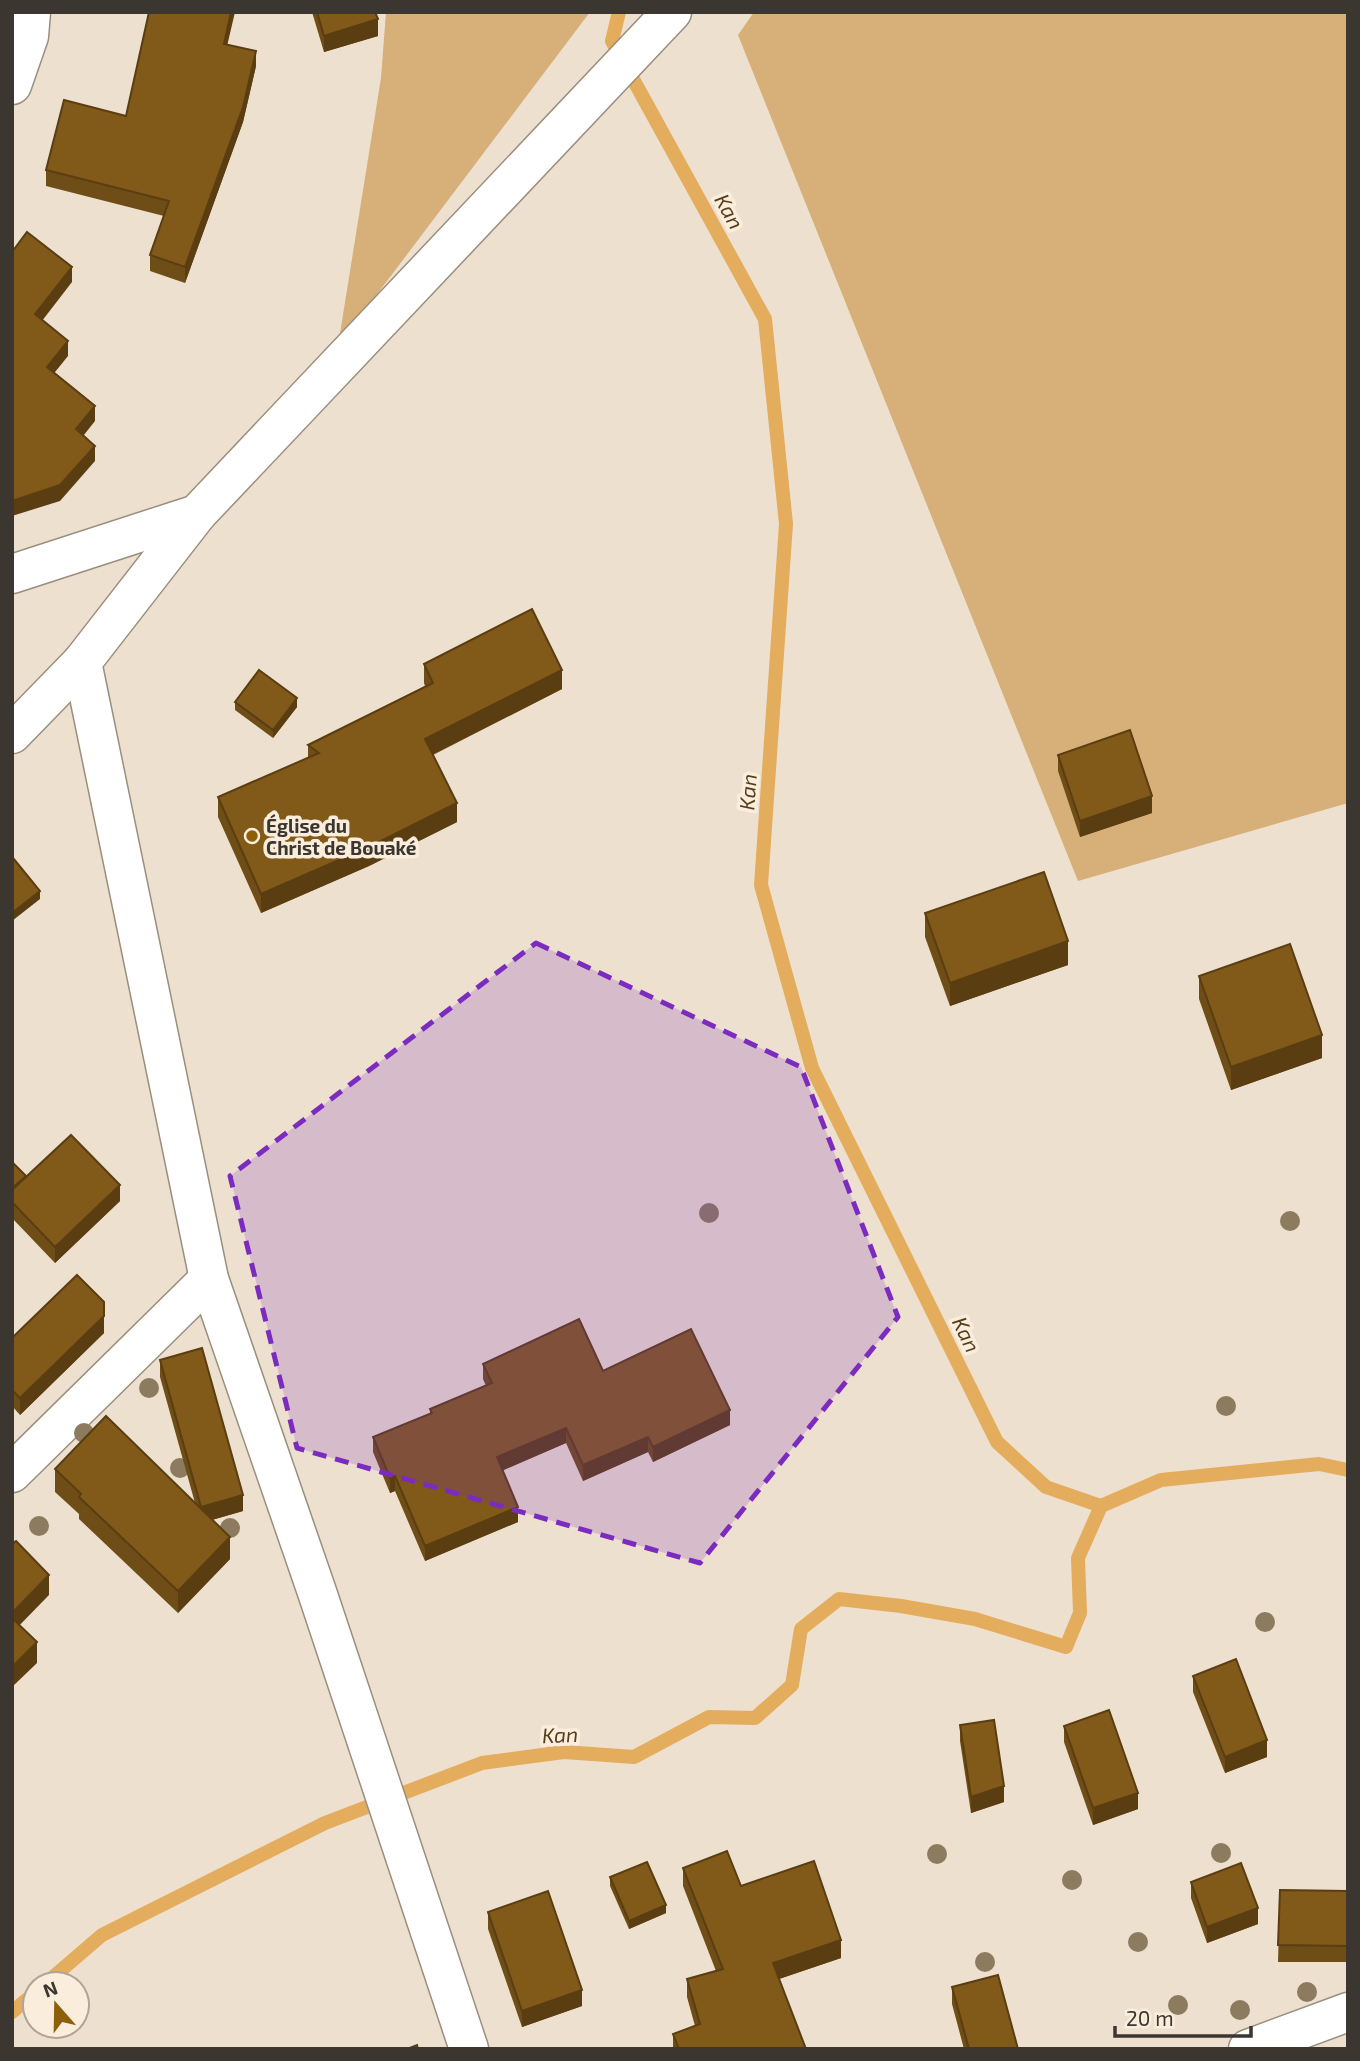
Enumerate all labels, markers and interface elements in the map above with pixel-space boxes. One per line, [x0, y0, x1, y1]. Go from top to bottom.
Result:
water label: Kan [710, 189, 750, 233]
water label: Kan [733, 773, 761, 811]
place label: Église du Christ de Bouaké [266, 813, 417, 859]
marker: Église du Christ de Bouaké [244, 828, 260, 844]
water label: Kan [948, 1312, 986, 1356]
water label: Kan [541, 1721, 579, 1747]
north arrow [21, 1970, 91, 2040]
text: N [40, 1975, 60, 2002]
scale bar [1115, 1994, 1252, 2038]
text: 20 m [1126, 2005, 1174, 2030]

